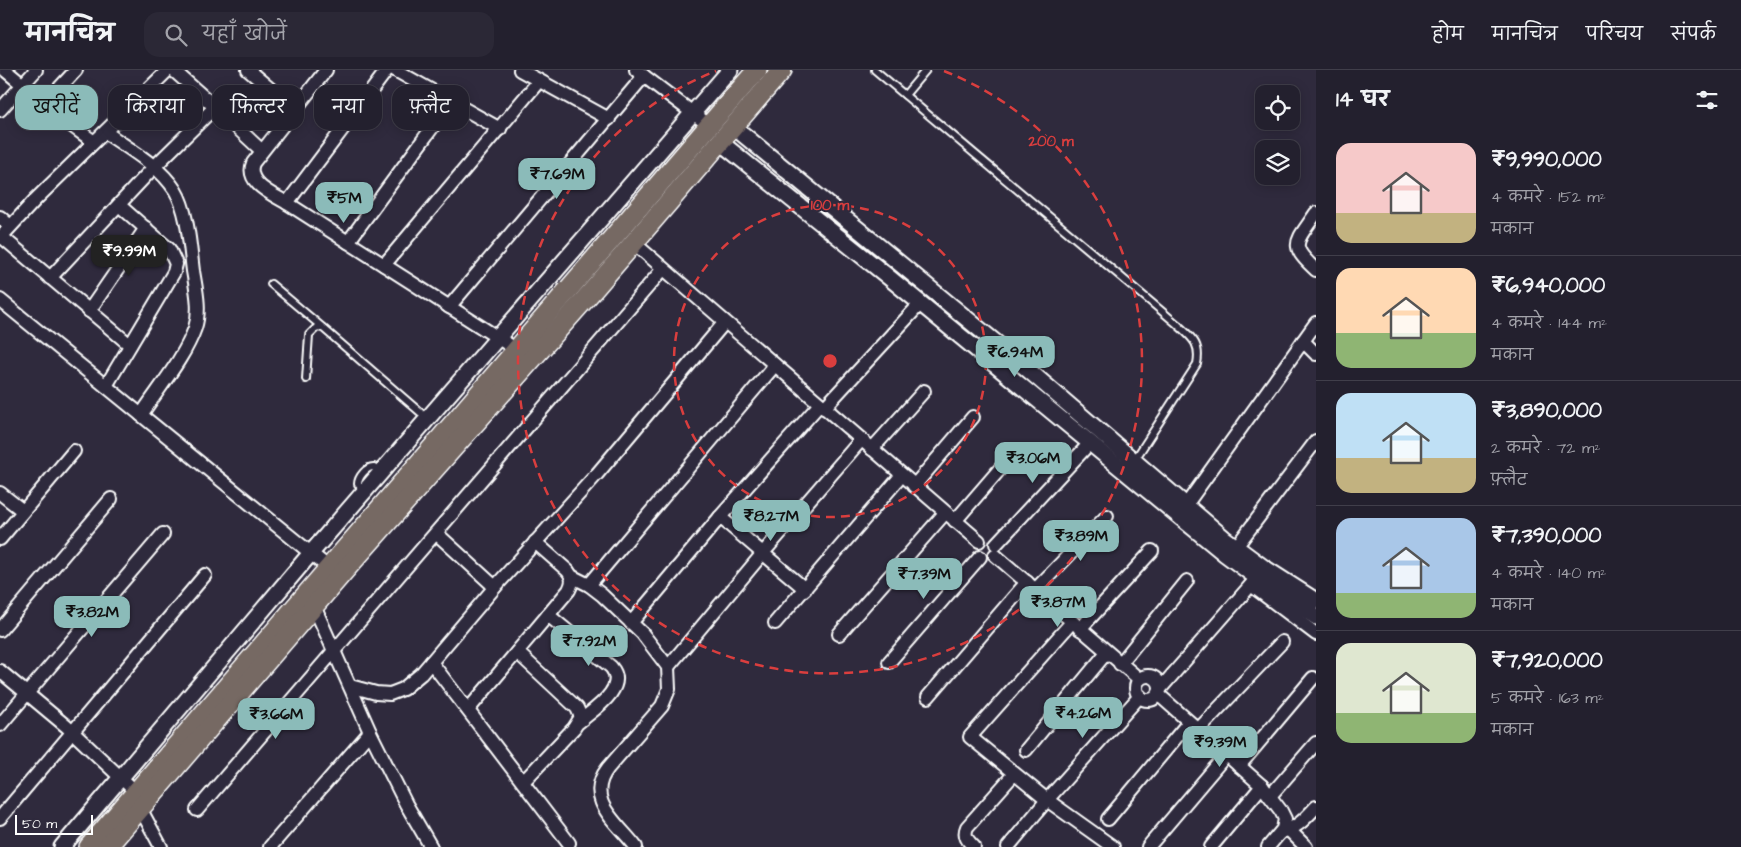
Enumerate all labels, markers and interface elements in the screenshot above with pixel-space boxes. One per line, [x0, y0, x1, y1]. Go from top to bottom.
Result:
search box [144, 12, 494, 57]
text: मानचित्र [25, 17, 114, 51]
icon: search [162, 21, 190, 49]
text: यहाँ खोजें [202, 21, 287, 48]
text: होम [1432, 22, 1464, 47]
text: मानचित्र [1492, 22, 1558, 47]
text: परिचय [1586, 22, 1643, 47]
text: संपर्क [1671, 22, 1716, 47]
chip: खरीदें [15, 85, 98, 130]
chip: किराया [108, 85, 202, 130]
chip: फ़िल्टर [212, 85, 304, 130]
chip: नया [314, 85, 382, 130]
chip: फ़्लैट [392, 85, 469, 130]
map controls [1255, 85, 1300, 185]
button: locate [1255, 85, 1300, 130]
text: 14 घर [1336, 85, 1389, 114]
icon: filters [1693, 86, 1721, 114]
text: 200 m [1027, 131, 1074, 152]
button: layers [1255, 140, 1300, 185]
text: ₹9,990,000 [1491, 145, 1602, 174]
pin: ₹7.69M [516, 158, 598, 200]
text: ₹7.69M [529, 163, 585, 185]
icon: home [1376, 163, 1436, 223]
pin: ₹5M [320, 182, 368, 224]
text: 4 कमरे · 152 m² [1491, 186, 1606, 208]
text: ₹5M [326, 187, 362, 209]
text: 100 m [811, 195, 850, 216]
text: मकान [1491, 218, 1533, 240]
pin: ₹9.99M [88, 234, 170, 277]
text: ₹9.99M [102, 240, 156, 262]
text: ₹6,940,000 [1491, 271, 1605, 300]
icon: home [1376, 288, 1436, 348]
text: 4 कमरे · 144 m² [1491, 312, 1607, 334]
pin: ₹6.94M [974, 336, 1056, 378]
text: ₹6.94M [987, 341, 1043, 363]
text: मकान [1491, 344, 1533, 366]
centre of rings [821, 352, 839, 370]
text: ₹3,890,000 [1491, 396, 1602, 425]
icon: home [1376, 413, 1436, 473]
text: 2 कमरे · 72 m² [1491, 437, 1600, 459]
pin: ₹3.06M [992, 442, 1074, 484]
text: ₹3.06M [1006, 447, 1060, 469]
text: फ़्लैट [1491, 469, 1527, 491]
pin: ₹8.27M [730, 500, 812, 542]
text: ₹8.27M [743, 505, 799, 527]
pin: ₹3.89M [1040, 520, 1122, 562]
text: ₹7,390,000 [1491, 521, 1601, 550]
text: ₹3.89M [1054, 525, 1108, 547]
icon: home [1376, 538, 1436, 598]
pin: ₹7.39M [883, 558, 965, 600]
text: 4 कमरे · 140 m² [1491, 562, 1606, 584]
text: ₹7.39M [897, 563, 951, 585]
pin: ₹3.87M [1017, 586, 1099, 628]
text: ₹3.87M [1031, 591, 1085, 613]
text: मकान [1491, 594, 1533, 616]
pin: ₹3.82M [51, 596, 133, 638]
text: ₹3.82M [65, 601, 119, 623]
pin: ₹7.92M [548, 624, 630, 667]
text: ₹7.92M [562, 630, 616, 652]
text: ₹7,920,000 [1491, 646, 1603, 675]
icon: home [1376, 663, 1436, 723]
text: 5 कमरे · 163 m² [1491, 687, 1604, 709]
pin: ₹4.26M [1042, 696, 1124, 739]
pin: ₹3.66M [235, 698, 317, 740]
text: ₹4.26M [1055, 702, 1111, 724]
text: ₹3.66M [249, 703, 303, 725]
text: मकान [1491, 719, 1533, 741]
pin: ₹9.39M [1179, 726, 1261, 768]
text: ₹9.39M [1194, 731, 1246, 753]
scale bar [15, 812, 92, 835]
text: 50 m [22, 814, 57, 834]

